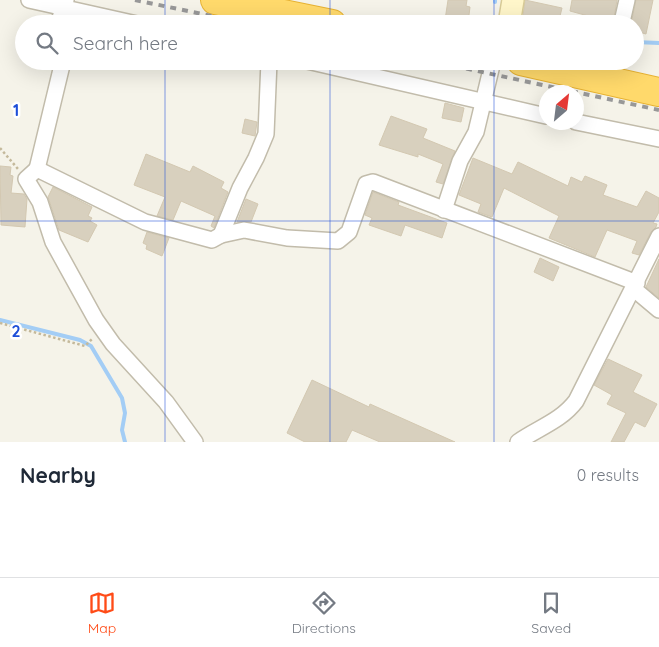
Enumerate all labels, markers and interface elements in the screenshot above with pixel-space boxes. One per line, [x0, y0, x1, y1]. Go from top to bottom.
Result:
search box [15, 15, 644, 70]
icon: search [33, 29, 61, 57]
text: Search here [73, 31, 178, 55]
north arrow [539, 85, 584, 130]
text: 1 [13, 100, 19, 120]
text: 2 [11, 321, 21, 341]
text: Nearby [20, 462, 96, 488]
text: 0 results [577, 465, 639, 485]
tab: Map [88, 589, 116, 637]
tab: Directions [292, 589, 356, 637]
tab: Saved [531, 589, 571, 637]

